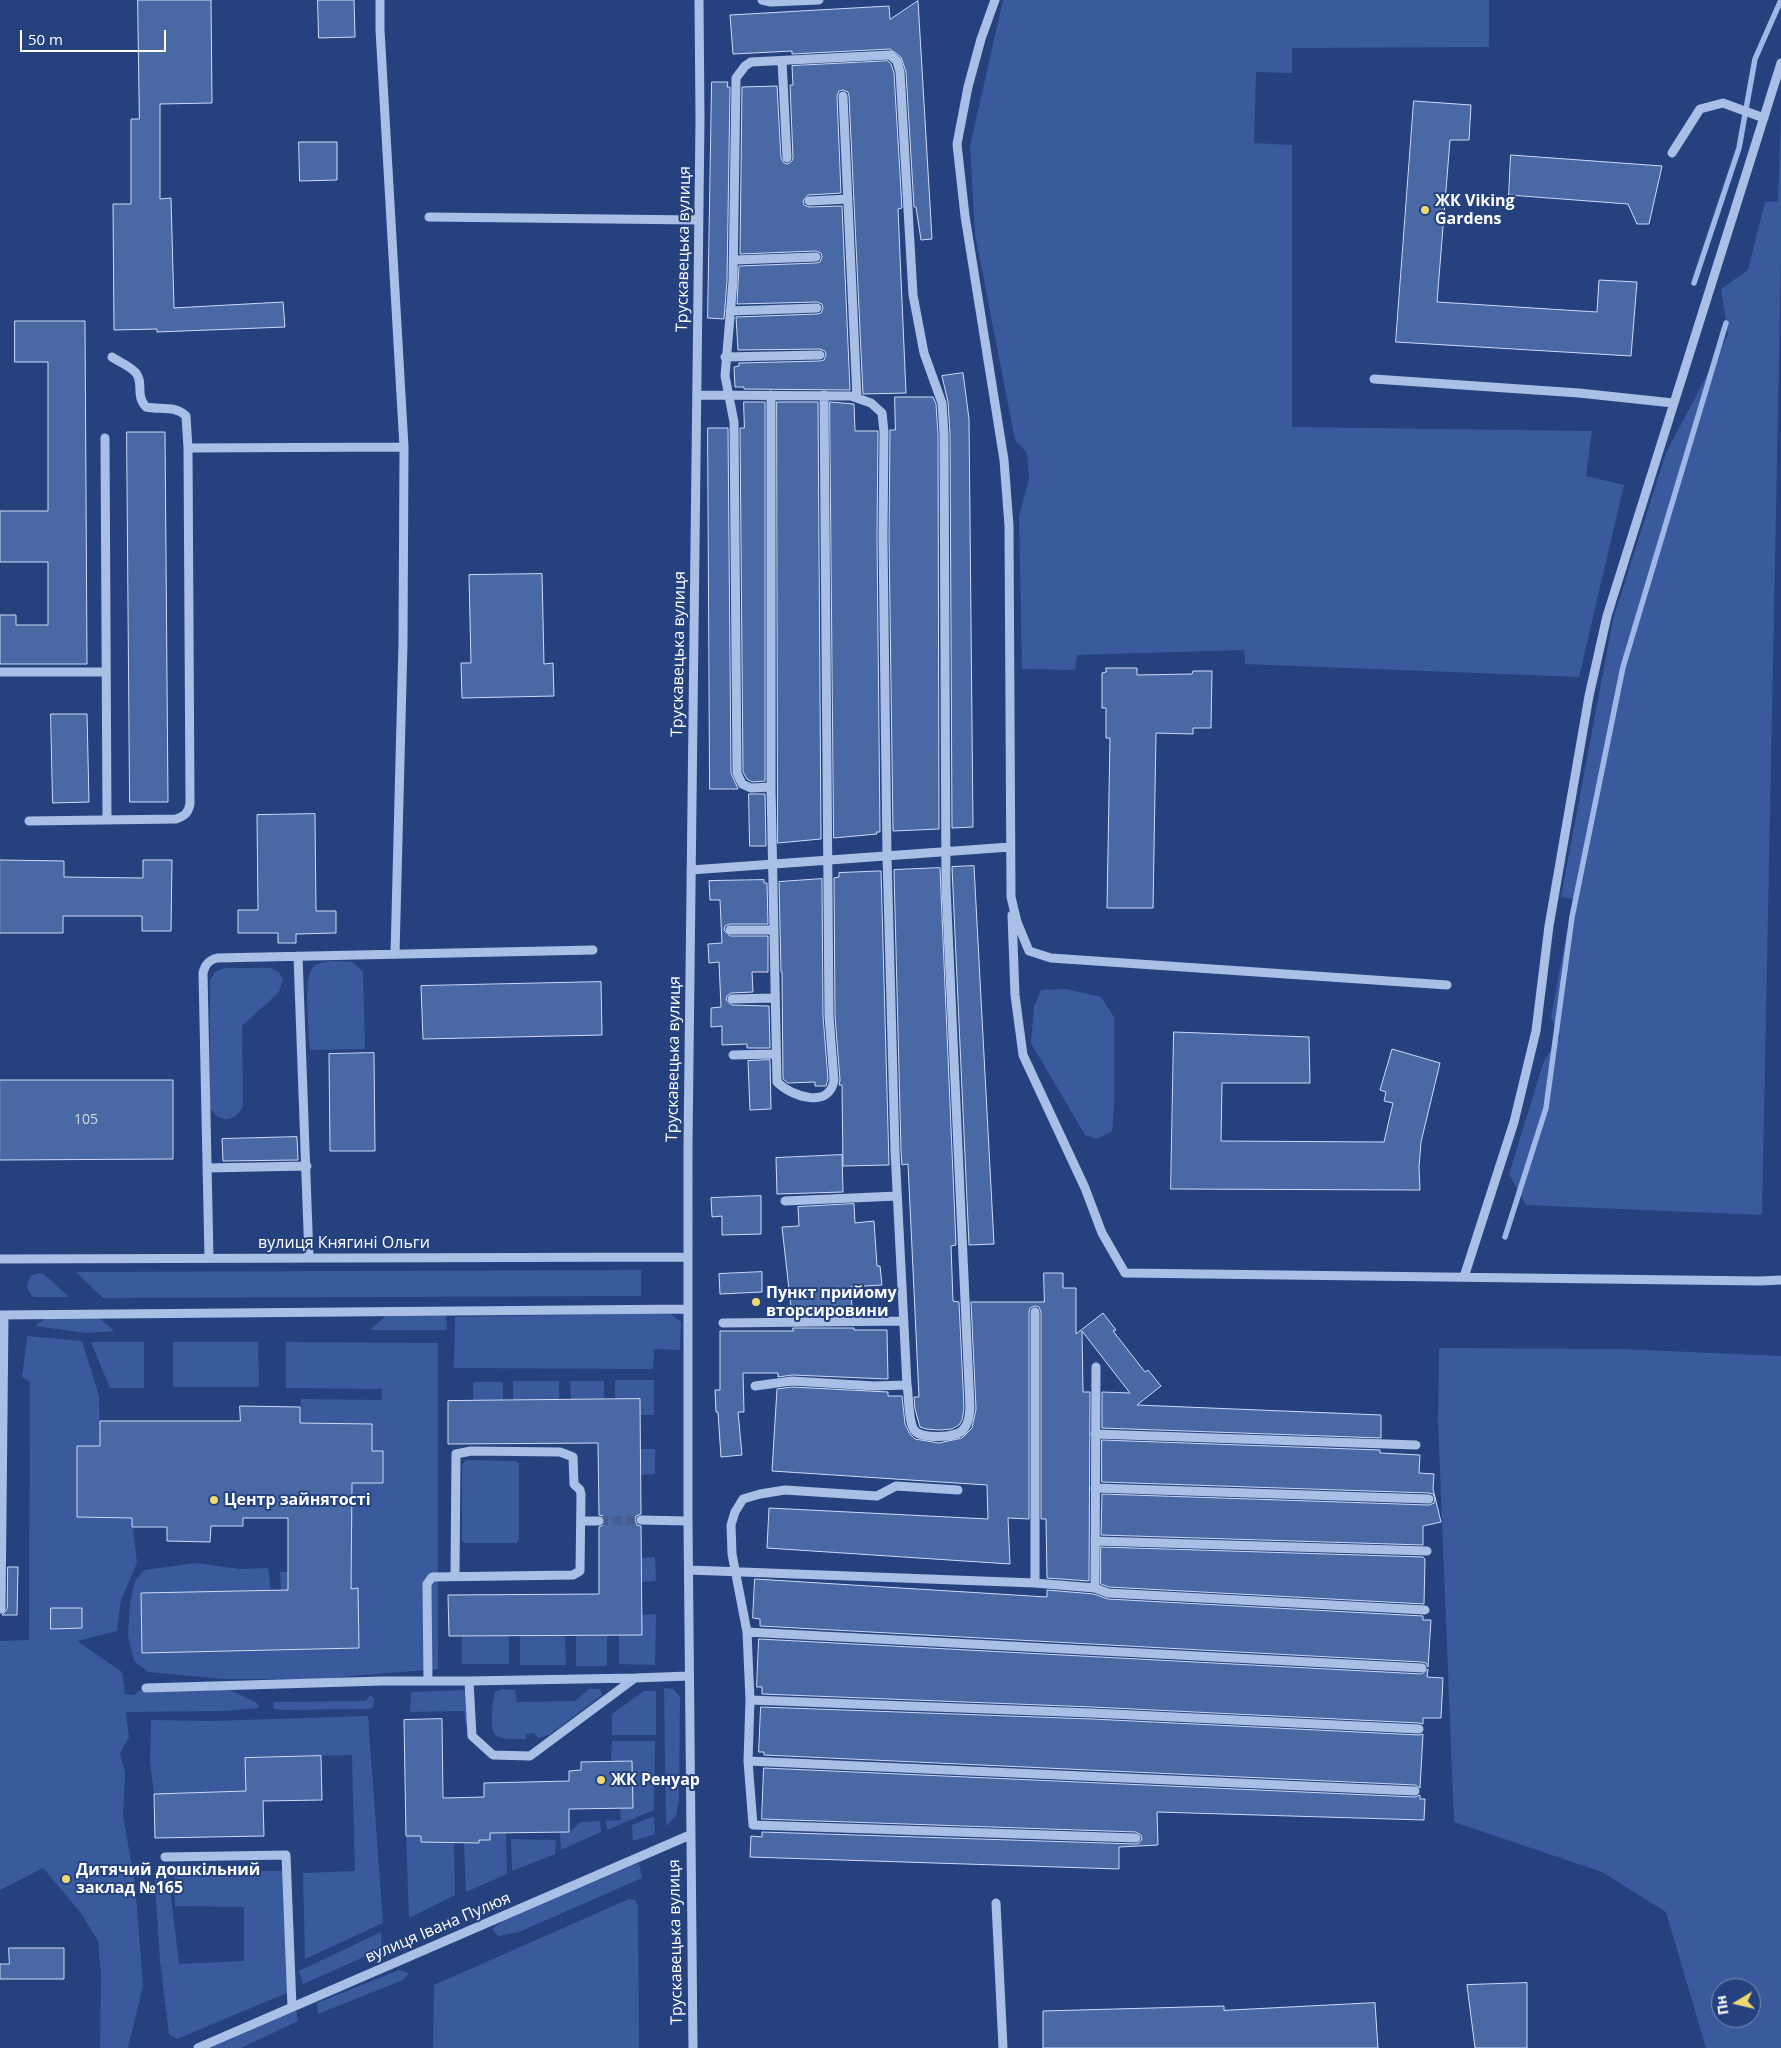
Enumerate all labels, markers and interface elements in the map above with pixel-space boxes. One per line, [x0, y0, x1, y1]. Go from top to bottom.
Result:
scale bar [22, 20, 169, 52]
text: 50 m [28, 29, 63, 49]
street label: Трускавецька вулиця [673, 166, 695, 332]
place label: ЖК Viking Gardens [1435, 191, 1515, 229]
marker: ЖК Viking Gardens [1419, 204, 1431, 216]
street label: Трускавецька вулиця [668, 571, 690, 737]
street label: Трускавецька вулиця [663, 976, 685, 1142]
house number: 105 [74, 1112, 98, 1128]
street label: вулиця Княгині Ольги [258, 1233, 430, 1253]
place label: Пункт прийому вторсировини [766, 1283, 897, 1321]
marker: Пункт прийому вторсировини [750, 1296, 762, 1308]
place label: Центр зайнятості [224, 1490, 371, 1510]
marker: Центр зайнятості [208, 1494, 220, 1506]
place label: ЖК Ренуар [611, 1770, 700, 1790]
marker: ЖК Ренуар [595, 1774, 607, 1786]
street label: Трускавецька вулиця [665, 1859, 687, 2025]
place label: Дитячий дошкільний заклад №165 [76, 1860, 260, 1898]
marker: Дитячий дошкільний заклад №165 [60, 1873, 72, 1885]
street label: вулиця Івана Пулюя [362, 1889, 514, 1967]
north arrow [1711, 1978, 1761, 2028]
text: Пн [1711, 1994, 1733, 2016]

